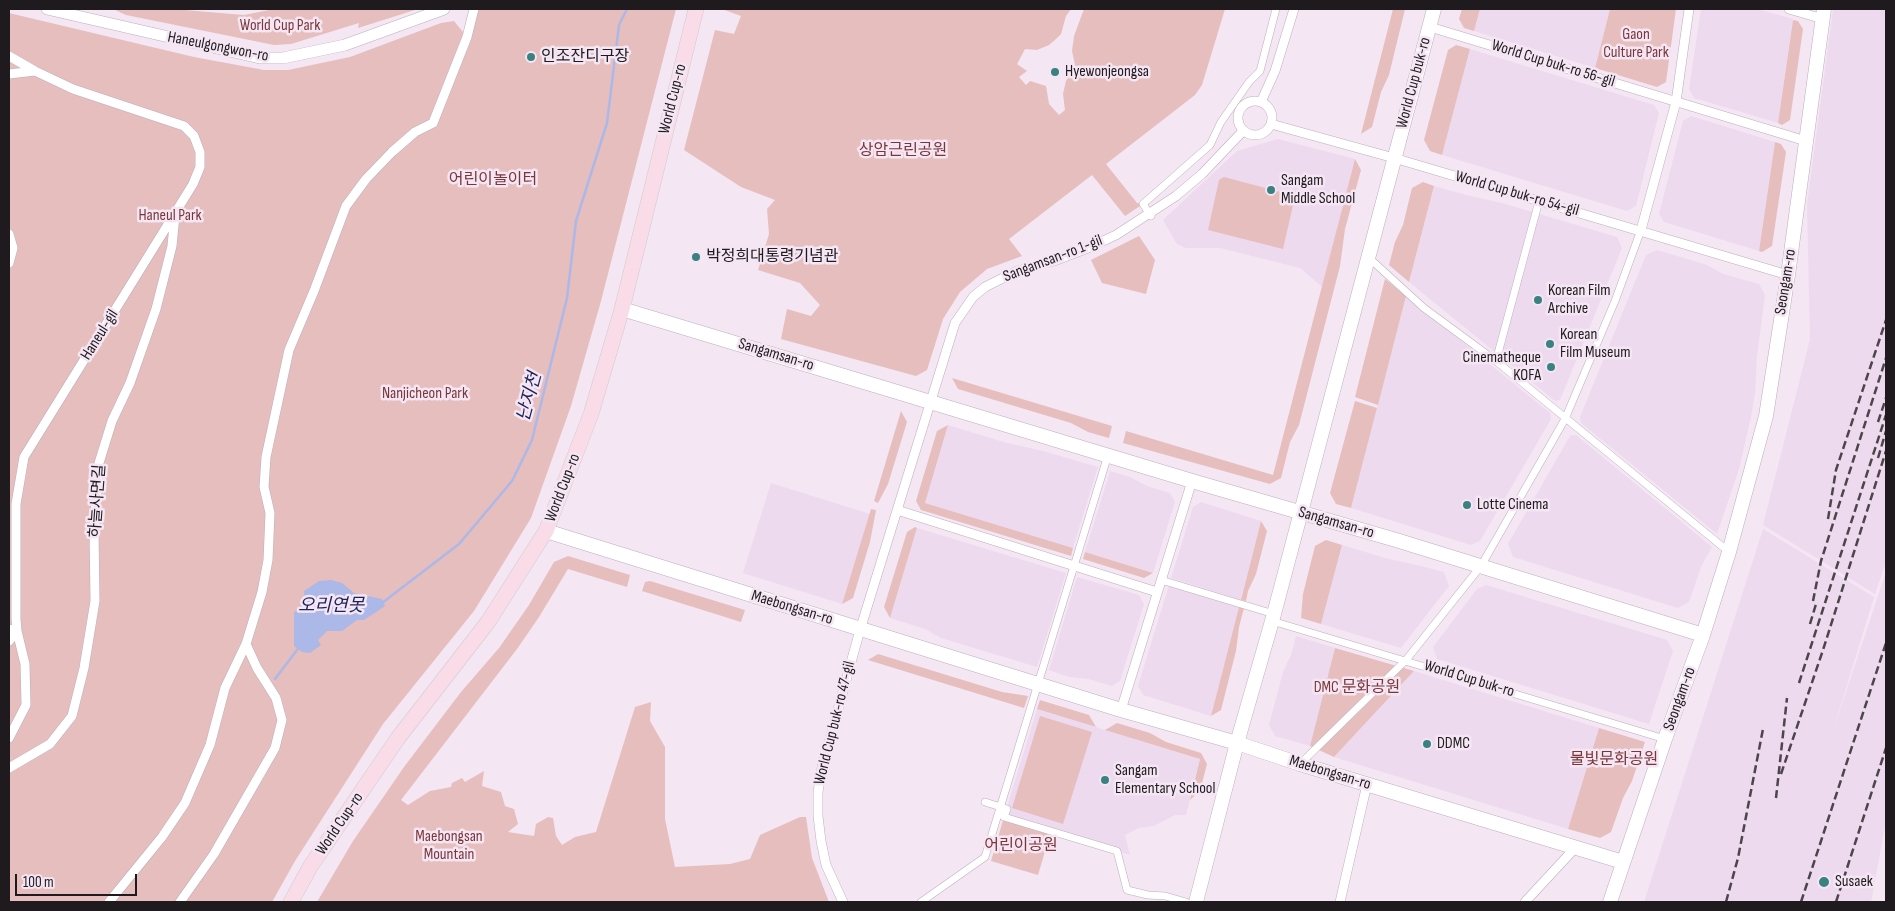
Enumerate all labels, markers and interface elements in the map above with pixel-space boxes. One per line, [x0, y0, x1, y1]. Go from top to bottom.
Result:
park label: World Cup Park [240, 16, 320, 36]
park label: Gaon Culture Park [1603, 25, 1669, 63]
street label: Haneulgongwon-ro [166, 28, 270, 66]
street label: World Cup buk-ro [1393, 35, 1435, 131]
street label: World Cup buk-ro 56-gil [1489, 36, 1617, 92]
place label: 인조잔디구장 [541, 47, 629, 67]
marker: 인조잔디구장 [525, 51, 537, 63]
street label: World Cup-ro [655, 62, 691, 136]
place label: Hyewonjeongsa [1065, 62, 1149, 82]
marker: Hyewonjeongsa [1049, 66, 1061, 78]
park label: 상암근린공원 [859, 141, 947, 161]
street label: World Cup buk-ro 54-gil [1453, 167, 1581, 221]
park label: 어린이놀이터 [449, 170, 537, 190]
place label: Sangam Middle School [1281, 171, 1355, 209]
marker: Sangam Middle School [1265, 184, 1277, 196]
park label: Haneul Park [138, 206, 202, 226]
street label: Sangamsan-ro 1-gil [1001, 231, 1105, 287]
place label: 박정희대통령기념관 [706, 247, 838, 267]
street label: Seongam-ro [1771, 248, 1801, 316]
marker: 박정희대통령기념관 [690, 251, 702, 263]
place label: Korean Film Archive [1548, 281, 1610, 319]
marker: Korean Film Archive [1532, 294, 1544, 306]
street label: Haneul-gil [77, 306, 123, 364]
place label: Korean Film Museum [1560, 325, 1630, 363]
street label: Sangamsan-ro [736, 334, 816, 376]
marker: Korean Film Museum [1544, 338, 1556, 350]
place label: Cinematheque KOFA [1463, 348, 1541, 386]
marker: Cinematheque KOFA [1545, 361, 1557, 373]
water label: 난지천 [513, 370, 547, 424]
park label: Nanjicheon Park [382, 384, 468, 404]
street label: World Cup-ro [541, 451, 585, 525]
street label: 하늘사면길 [86, 464, 110, 538]
place label: Lotte Cinema [1477, 495, 1548, 515]
marker: Lotte Cinema [1461, 499, 1473, 511]
street label: Sangamsan-ro [1296, 503, 1376, 543]
street label: Maebongsan-ro [749, 587, 835, 629]
water label: 오리연못 [298, 595, 364, 617]
street label: World Cup buk-ro [1422, 656, 1516, 702]
street label: World Cup buk-ro 47-gil [810, 659, 860, 787]
street label: Seongam-ro [1660, 665, 1700, 733]
park label: DMC 문화공원 [1314, 678, 1400, 698]
place label: DDMC [1437, 734, 1470, 754]
marker: DDMC [1421, 738, 1433, 750]
park label: 물빛문화공원 [1570, 750, 1658, 770]
street label: Maebongsan-ro [1287, 752, 1373, 794]
place label: Sangam Elementary School [1115, 761, 1215, 799]
marker: Sangam Elementary School [1099, 774, 1111, 786]
street label: World Cup-ro [312, 789, 368, 859]
park label: Maebongsan Mountain [415, 827, 483, 865]
park label: 어린이공원 [984, 836, 1058, 856]
scale bar [18, 864, 140, 896]
place label: Susaek [1835, 872, 1873, 892]
text: 100 m [23, 873, 54, 892]
marker: Susaek [1817, 875, 1831, 889]

